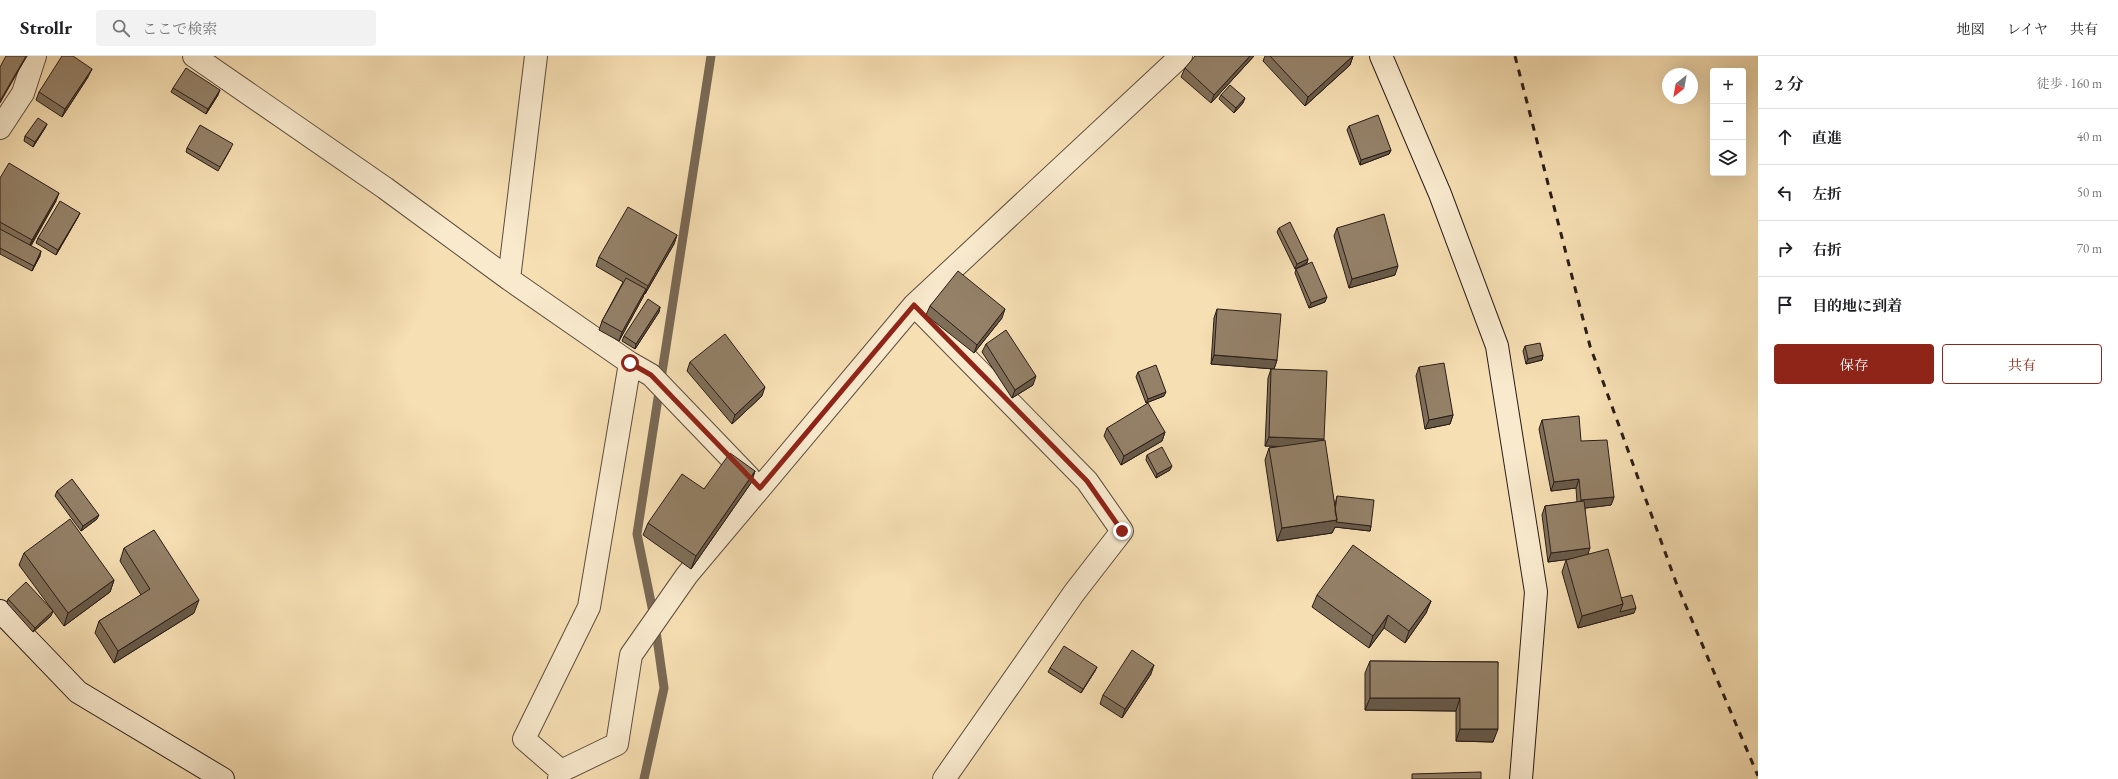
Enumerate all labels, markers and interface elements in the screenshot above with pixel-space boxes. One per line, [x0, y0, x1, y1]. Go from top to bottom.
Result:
search box [96, 10, 376, 46]
text: Strollr [20, 15, 72, 40]
icon: search [110, 17, 132, 39]
text: ここで検索 [142, 19, 217, 38]
text: 地図 [1957, 20, 1985, 38]
text: レイヤ [2007, 20, 2048, 38]
text: 共有 [2070, 20, 2098, 38]
north arrow [1662, 68, 1698, 104]
map controls [1710, 68, 1746, 176]
button: + [1710, 68, 1746, 104]
text: 2 分 [1774, 73, 1804, 95]
text: 徒歩 · 160 m [2037, 75, 2102, 92]
button: − [1710, 104, 1746, 140]
icon: ahead [1774, 126, 1796, 148]
text: 直進 [1812, 128, 1842, 147]
text: 40 m [2077, 128, 2102, 145]
button: layers [1710, 140, 1746, 176]
icon: left [1774, 182, 1796, 204]
text: 左折 [1812, 184, 1842, 203]
text: 50 m [2077, 184, 2102, 201]
icon: right [1774, 238, 1796, 260]
text: 右折 [1812, 240, 1842, 259]
text: 70 m [2077, 240, 2102, 257]
icon: arrive [1774, 294, 1796, 316]
text: 目的地に到着 [1812, 296, 1902, 315]
button: 保存 [1774, 344, 1934, 384]
button: 共有 [1942, 344, 2102, 384]
route start [621, 354, 639, 372]
route end [1113, 522, 1131, 540]

